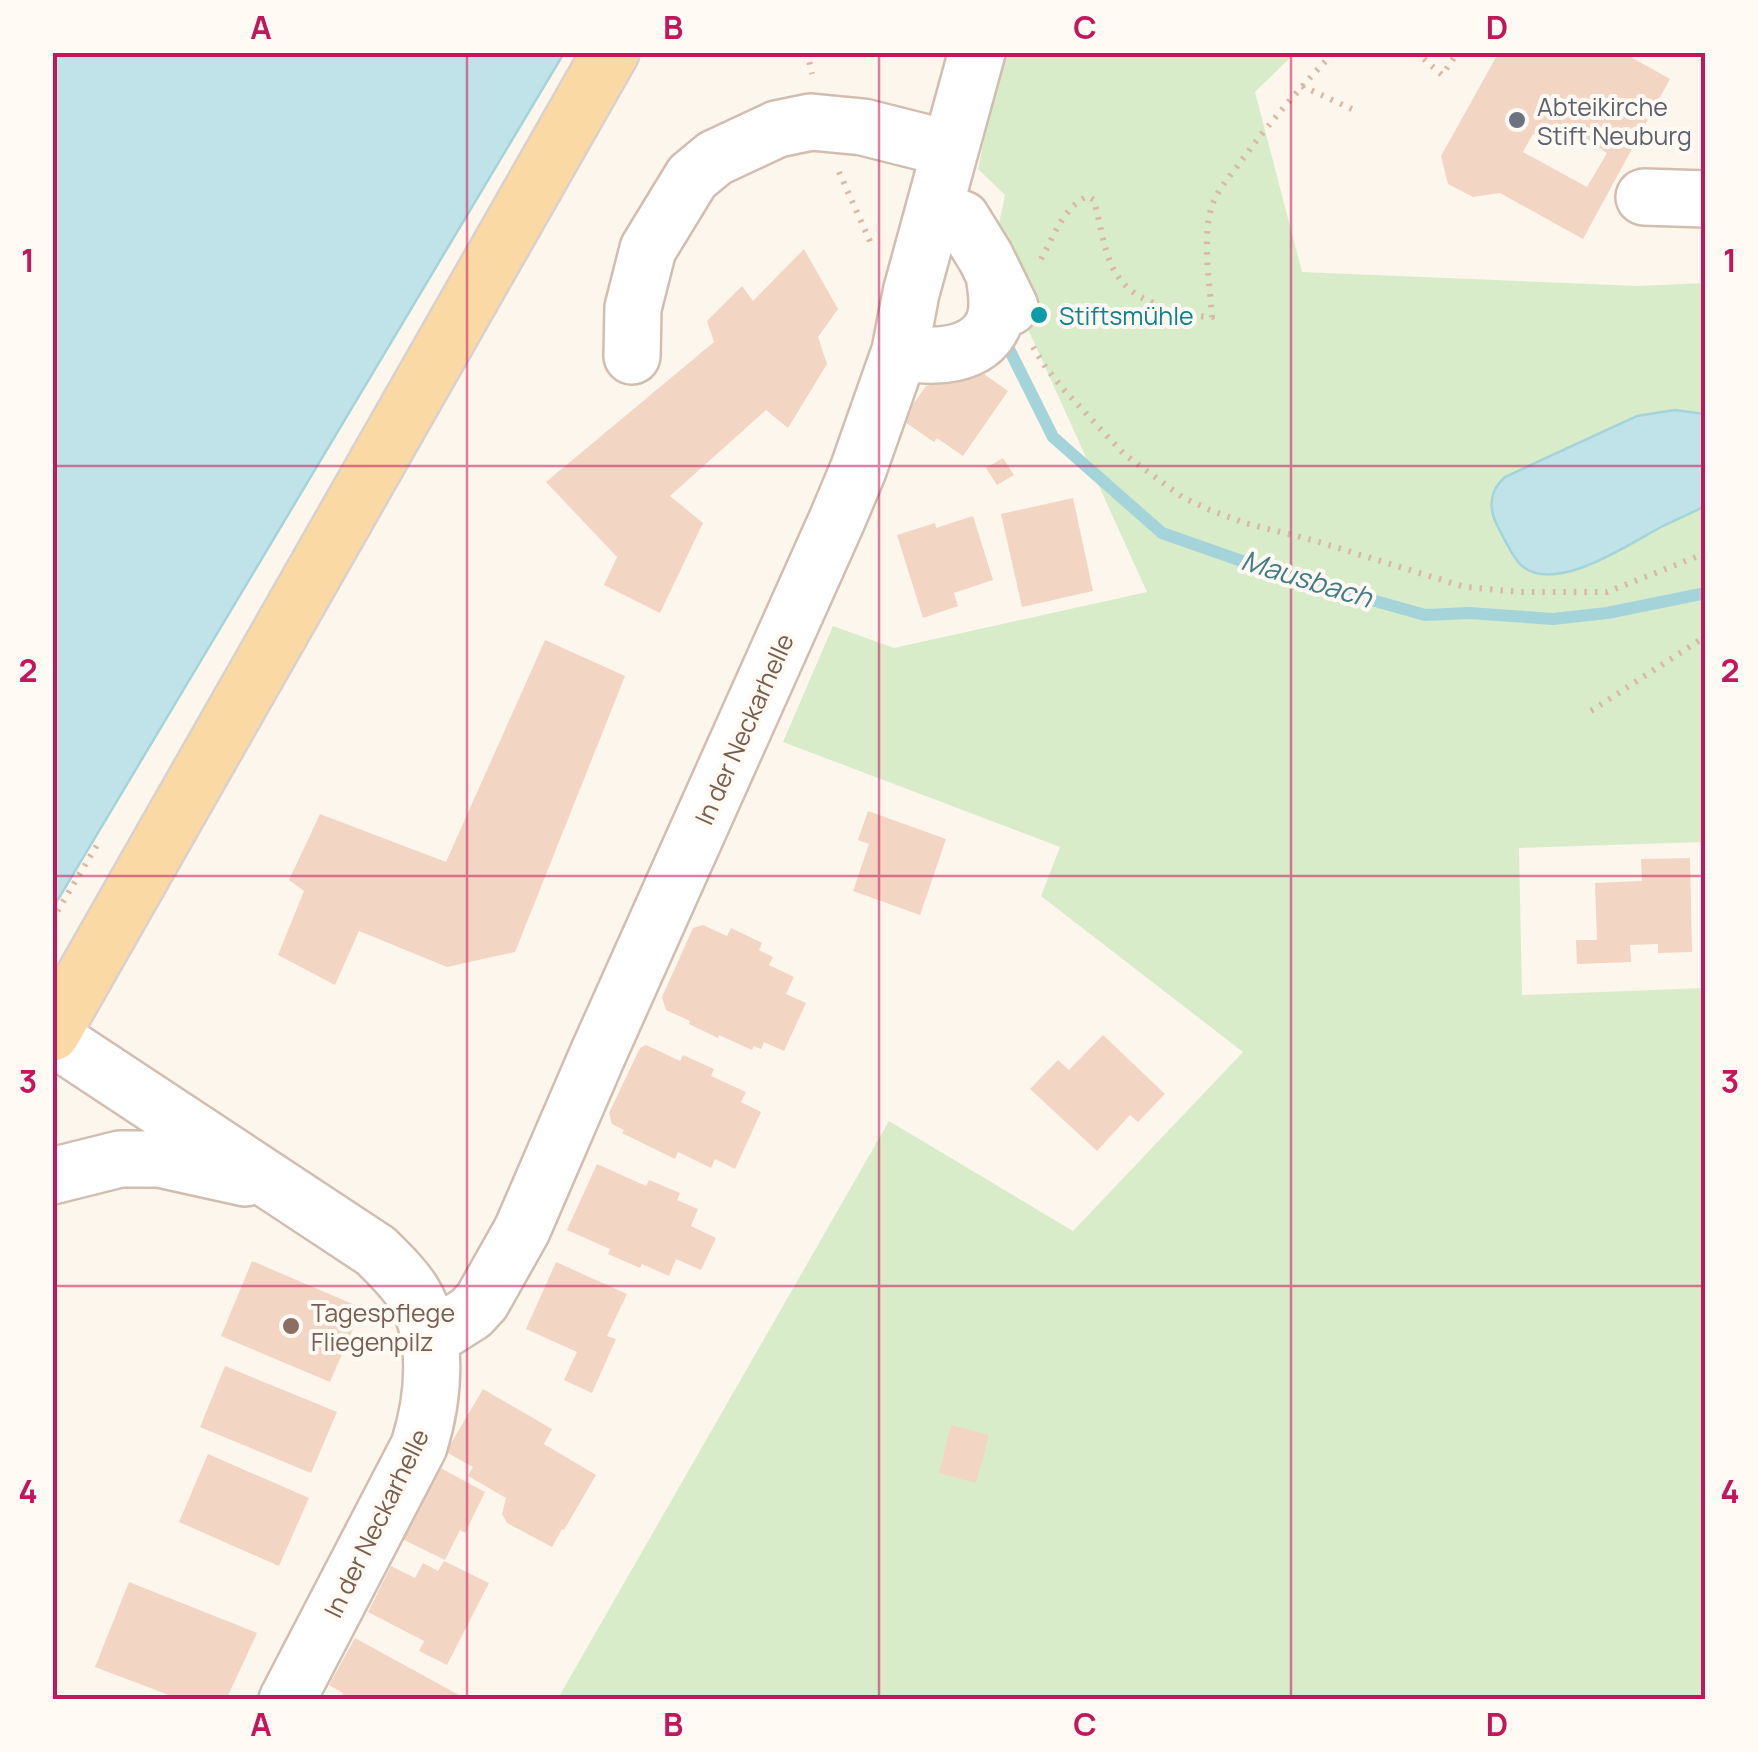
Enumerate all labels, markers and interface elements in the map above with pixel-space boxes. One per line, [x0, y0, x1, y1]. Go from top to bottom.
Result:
text: A [250, 5, 272, 49]
text: B [663, 5, 683, 49]
text: C [1073, 5, 1097, 49]
text: D [1486, 5, 1508, 49]
place label: Abteikirche Stift Neuburg [1537, 89, 1692, 153]
marker: Abteikirche Stift Neuburg [1506, 109, 1528, 131]
text: 1 [21, 238, 35, 282]
text: 1 [1723, 238, 1737, 282]
place label: Stiftsmühle [1059, 298, 1194, 333]
marker: Stiftsmühle [1028, 304, 1050, 326]
water label: Mausbach [1237, 540, 1378, 616]
street label: In der Neckarhelle [686, 628, 802, 830]
text: 2 [18, 648, 38, 692]
text: 2 [1720, 648, 1740, 692]
text: 3 [19, 1059, 37, 1103]
text: 3 [1721, 1059, 1739, 1103]
place label: Tagespflege Fliegenpilz [311, 1295, 455, 1359]
marker: Tagespflege Fliegenpilz [280, 1315, 302, 1337]
street label: In der Neckarhelle [315, 1423, 437, 1623]
text: 4 [18, 1469, 38, 1513]
text: 4 [1720, 1469, 1740, 1513]
text: A [250, 1702, 272, 1746]
text: B [663, 1702, 683, 1746]
text: C [1073, 1702, 1097, 1746]
text: D [1486, 1702, 1508, 1746]

